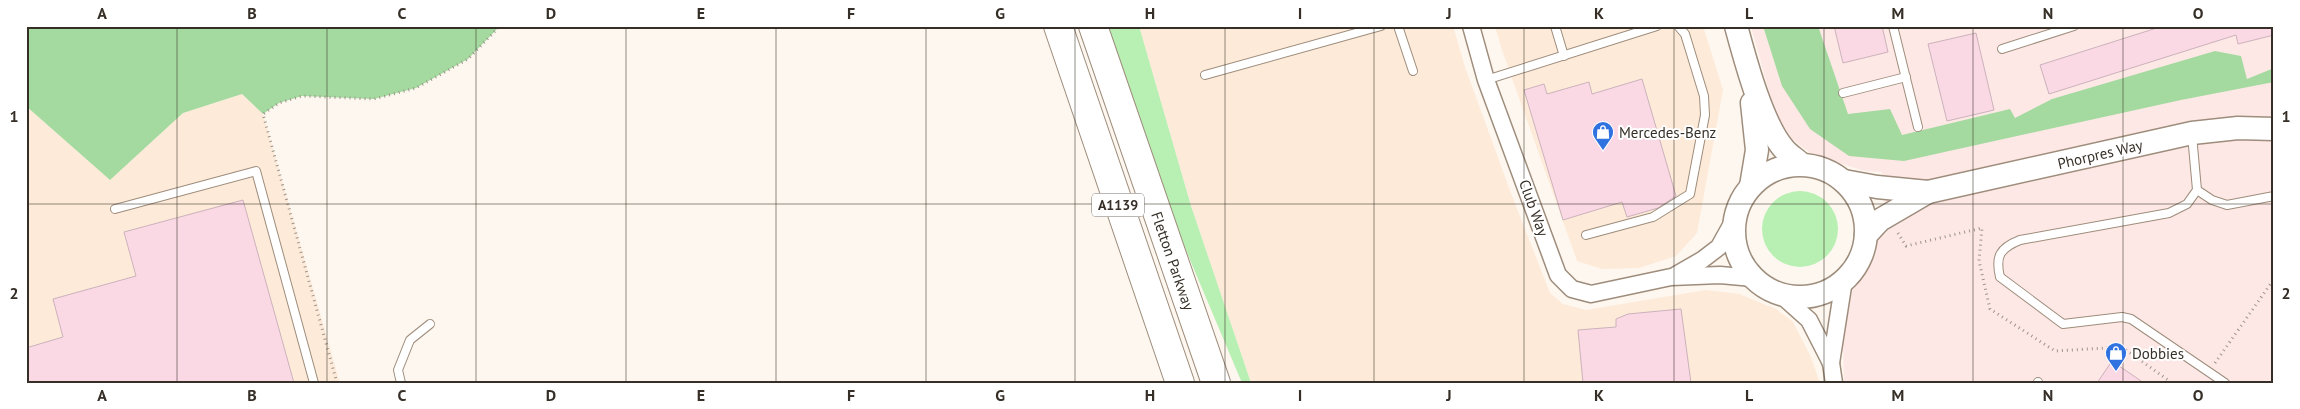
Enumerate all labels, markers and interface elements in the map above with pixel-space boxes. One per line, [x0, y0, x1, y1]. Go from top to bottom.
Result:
text: A [97, 3, 107, 23]
text: B [247, 3, 257, 23]
text: C [398, 3, 407, 23]
text: D [546, 3, 556, 23]
text: E [697, 3, 705, 23]
text: F [847, 3, 855, 23]
text: G [995, 3, 1005, 23]
text: H [1145, 3, 1155, 23]
text: I [1298, 3, 1302, 23]
text: J [1445, 3, 1452, 23]
text: K [1594, 3, 1604, 23]
text: L [1745, 3, 1754, 23]
text: M [1892, 3, 1904, 23]
text: N [2043, 3, 2053, 23]
text: O [2193, 3, 2204, 23]
text: 1 [9, 106, 19, 126]
text: 1 [2281, 106, 2291, 126]
shop icon: Mercedes-Benz [1591, 120, 1615, 151]
place label: Mercedes-Benz [1619, 123, 1716, 142]
street label: Phorpres Way [2056, 135, 2144, 173]
street label: Club Way [1515, 177, 1553, 239]
road number: A1139 [1092, 194, 1144, 216]
street label: Fletton Parkway [1147, 209, 1199, 313]
text: 2 [9, 283, 19, 303]
text: 2 [2281, 283, 2291, 303]
shop icon: Dobbies [2104, 341, 2128, 372]
place label: Dobbies [2132, 344, 2184, 363]
text: A [97, 385, 107, 405]
text: B [247, 385, 257, 405]
text: C [398, 385, 407, 405]
text: D [546, 385, 556, 405]
text: E [697, 385, 705, 405]
text: F [847, 385, 855, 405]
text: G [995, 385, 1005, 405]
text: H [1145, 385, 1155, 405]
text: I [1298, 385, 1302, 405]
text: J [1445, 385, 1452, 405]
text: K [1594, 385, 1604, 405]
text: L [1745, 385, 1754, 405]
text: M [1892, 385, 1904, 405]
text: N [2043, 385, 2053, 405]
text: O [2193, 385, 2204, 405]

